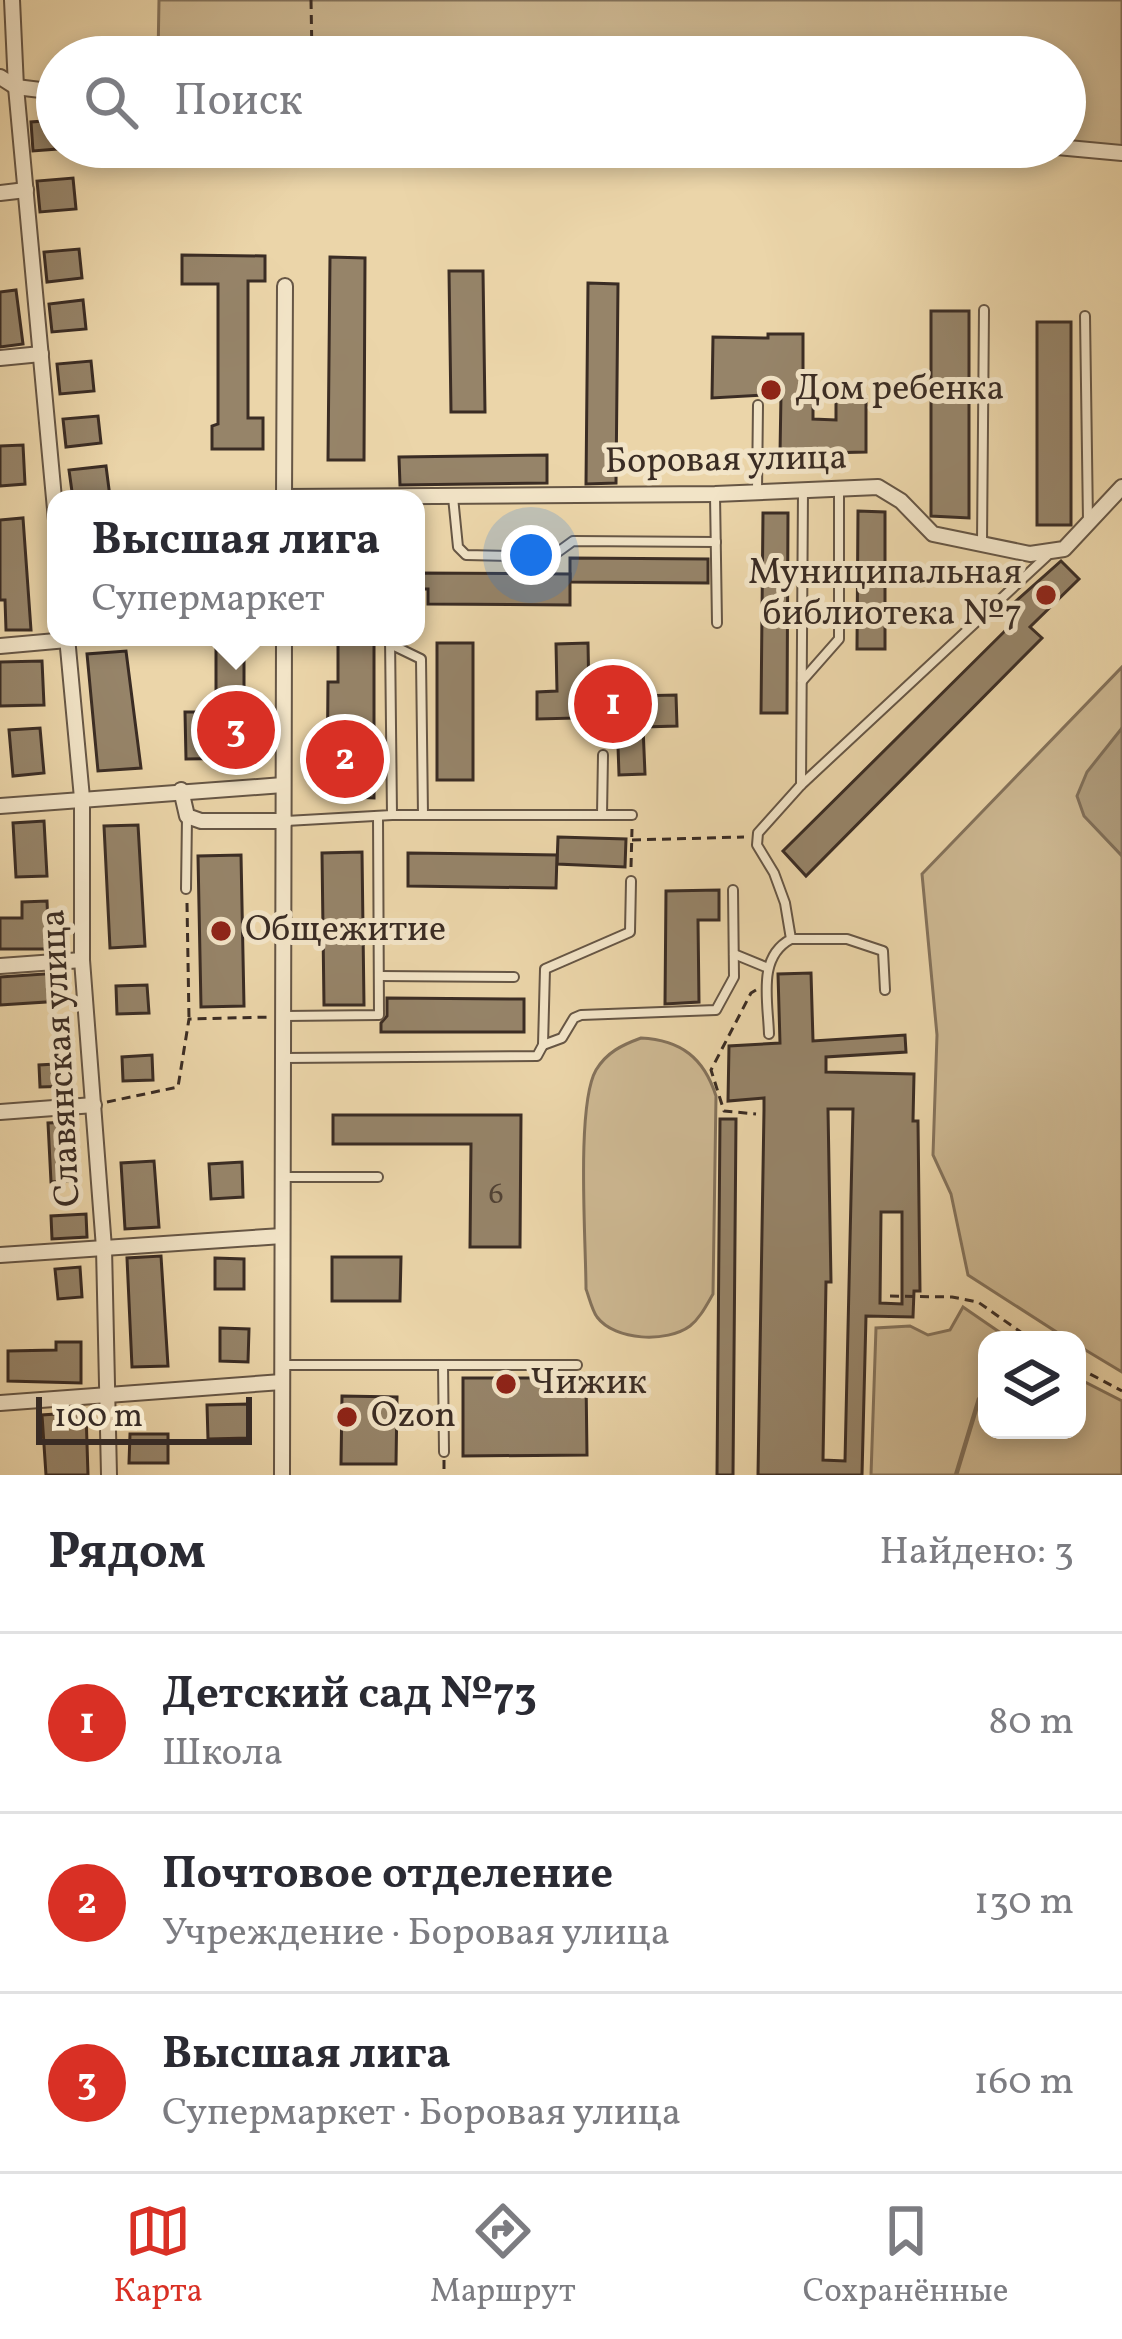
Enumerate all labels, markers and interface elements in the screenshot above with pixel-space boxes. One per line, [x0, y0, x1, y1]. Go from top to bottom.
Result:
search box [36, 36, 1086, 168]
icon: search [78, 69, 144, 135]
text: Поиск [174, 71, 303, 134]
place label: Дом ребенка [795, 365, 1004, 415]
marker: Дом ребенка [758, 377, 784, 403]
street label: Боровая улица [604, 434, 848, 488]
popup [47, 490, 425, 646]
text: Высшая лига [92, 510, 380, 573]
your location [501, 525, 561, 585]
place label: Муниципальная библиотека №7 [748, 549, 1022, 640]
text: Супермаркет [92, 573, 325, 627]
marker: Муниципальная библиотека №7 [1033, 582, 1059, 608]
pin: 1 [574, 659, 652, 749]
pin: 3 [197, 685, 275, 775]
pin: 2 [306, 714, 384, 804]
place label: Общежитие [245, 906, 446, 956]
street label: Славянская улица [29, 908, 95, 1208]
marker: Общежитие [208, 918, 234, 944]
house number: 6 [488, 1174, 504, 1216]
map controls [978, 1331, 1086, 1439]
button: layers [978, 1331, 1086, 1439]
place label: Чижик [530, 1359, 647, 1409]
marker: Чижик [493, 1371, 519, 1397]
scale bar [36, 1391, 252, 1444]
place label: Ozon [371, 1392, 456, 1442]
text: 100 m [54, 1395, 143, 1441]
marker: Ozon [334, 1404, 360, 1430]
text: Рядом [48, 1518, 206, 1589]
text: Найдено: 3 [879, 1526, 1074, 1580]
text: Детский сад №73 [162, 1664, 537, 1727]
text: 1 [79, 1696, 95, 1750]
text: 80 m [988, 1696, 1074, 1750]
text: Школа [162, 1727, 283, 1781]
text: Почтовое отделение [162, 1844, 613, 1907]
text: 2 [77, 1876, 97, 1930]
text: 130 m [974, 1876, 1074, 1930]
text: Учреждение · Боровая улица [162, 1907, 670, 1961]
text: Высшая лига [162, 2024, 451, 2087]
text: 3 [77, 2056, 97, 2110]
text: 160 m [973, 2056, 1074, 2110]
text: Супермаркет · Боровая улица [162, 2087, 681, 2141]
tab: Карта [113, 2198, 203, 2316]
tab: Маршрут [430, 2198, 576, 2316]
tab: Сохранённые [803, 2198, 1008, 2316]

